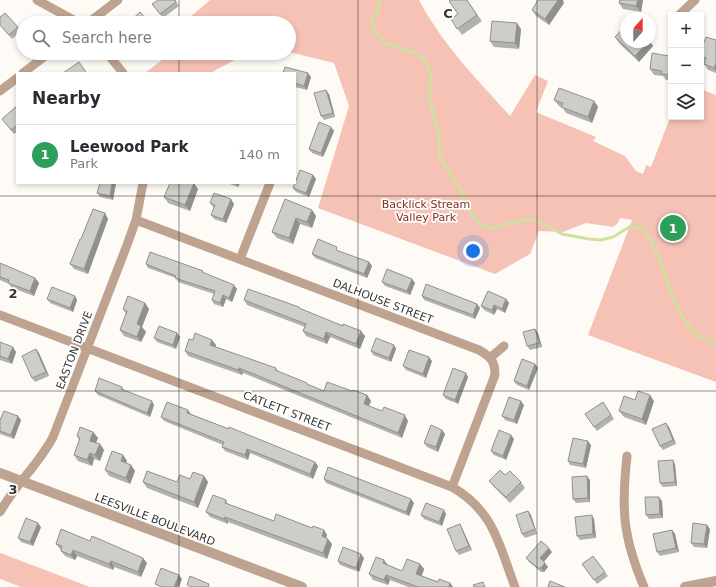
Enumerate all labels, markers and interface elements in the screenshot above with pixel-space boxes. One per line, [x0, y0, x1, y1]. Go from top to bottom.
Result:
text: C [443, 6, 453, 21]
north arrow [620, 12, 656, 48]
map controls [668, 12, 704, 120]
button: + [668, 12, 704, 48]
search box [16, 16, 296, 60]
icon: search [30, 27, 52, 49]
text: Search here [62, 29, 152, 47]
button: − [668, 48, 704, 84]
button: layers [668, 84, 704, 120]
text: Nearby [32, 88, 101, 108]
text: Leewood Park [70, 138, 188, 156]
text: 1 [40, 147, 50, 162]
text: 140 m [238, 147, 280, 162]
text: Park [70, 156, 98, 171]
park label: Backlick Stream Valley Park [382, 198, 470, 224]
pin: 1 [660, 213, 686, 243]
your location [463, 241, 483, 261]
street label: DALHOUSE STREET [331, 276, 435, 327]
text: 2 [8, 286, 18, 301]
street label: EASTON DRIVE [54, 309, 95, 391]
street label: CATLETT STREET [241, 389, 333, 434]
text: 3 [8, 482, 18, 497]
street label: LEESVILLE BOULEVARD [93, 490, 217, 548]

